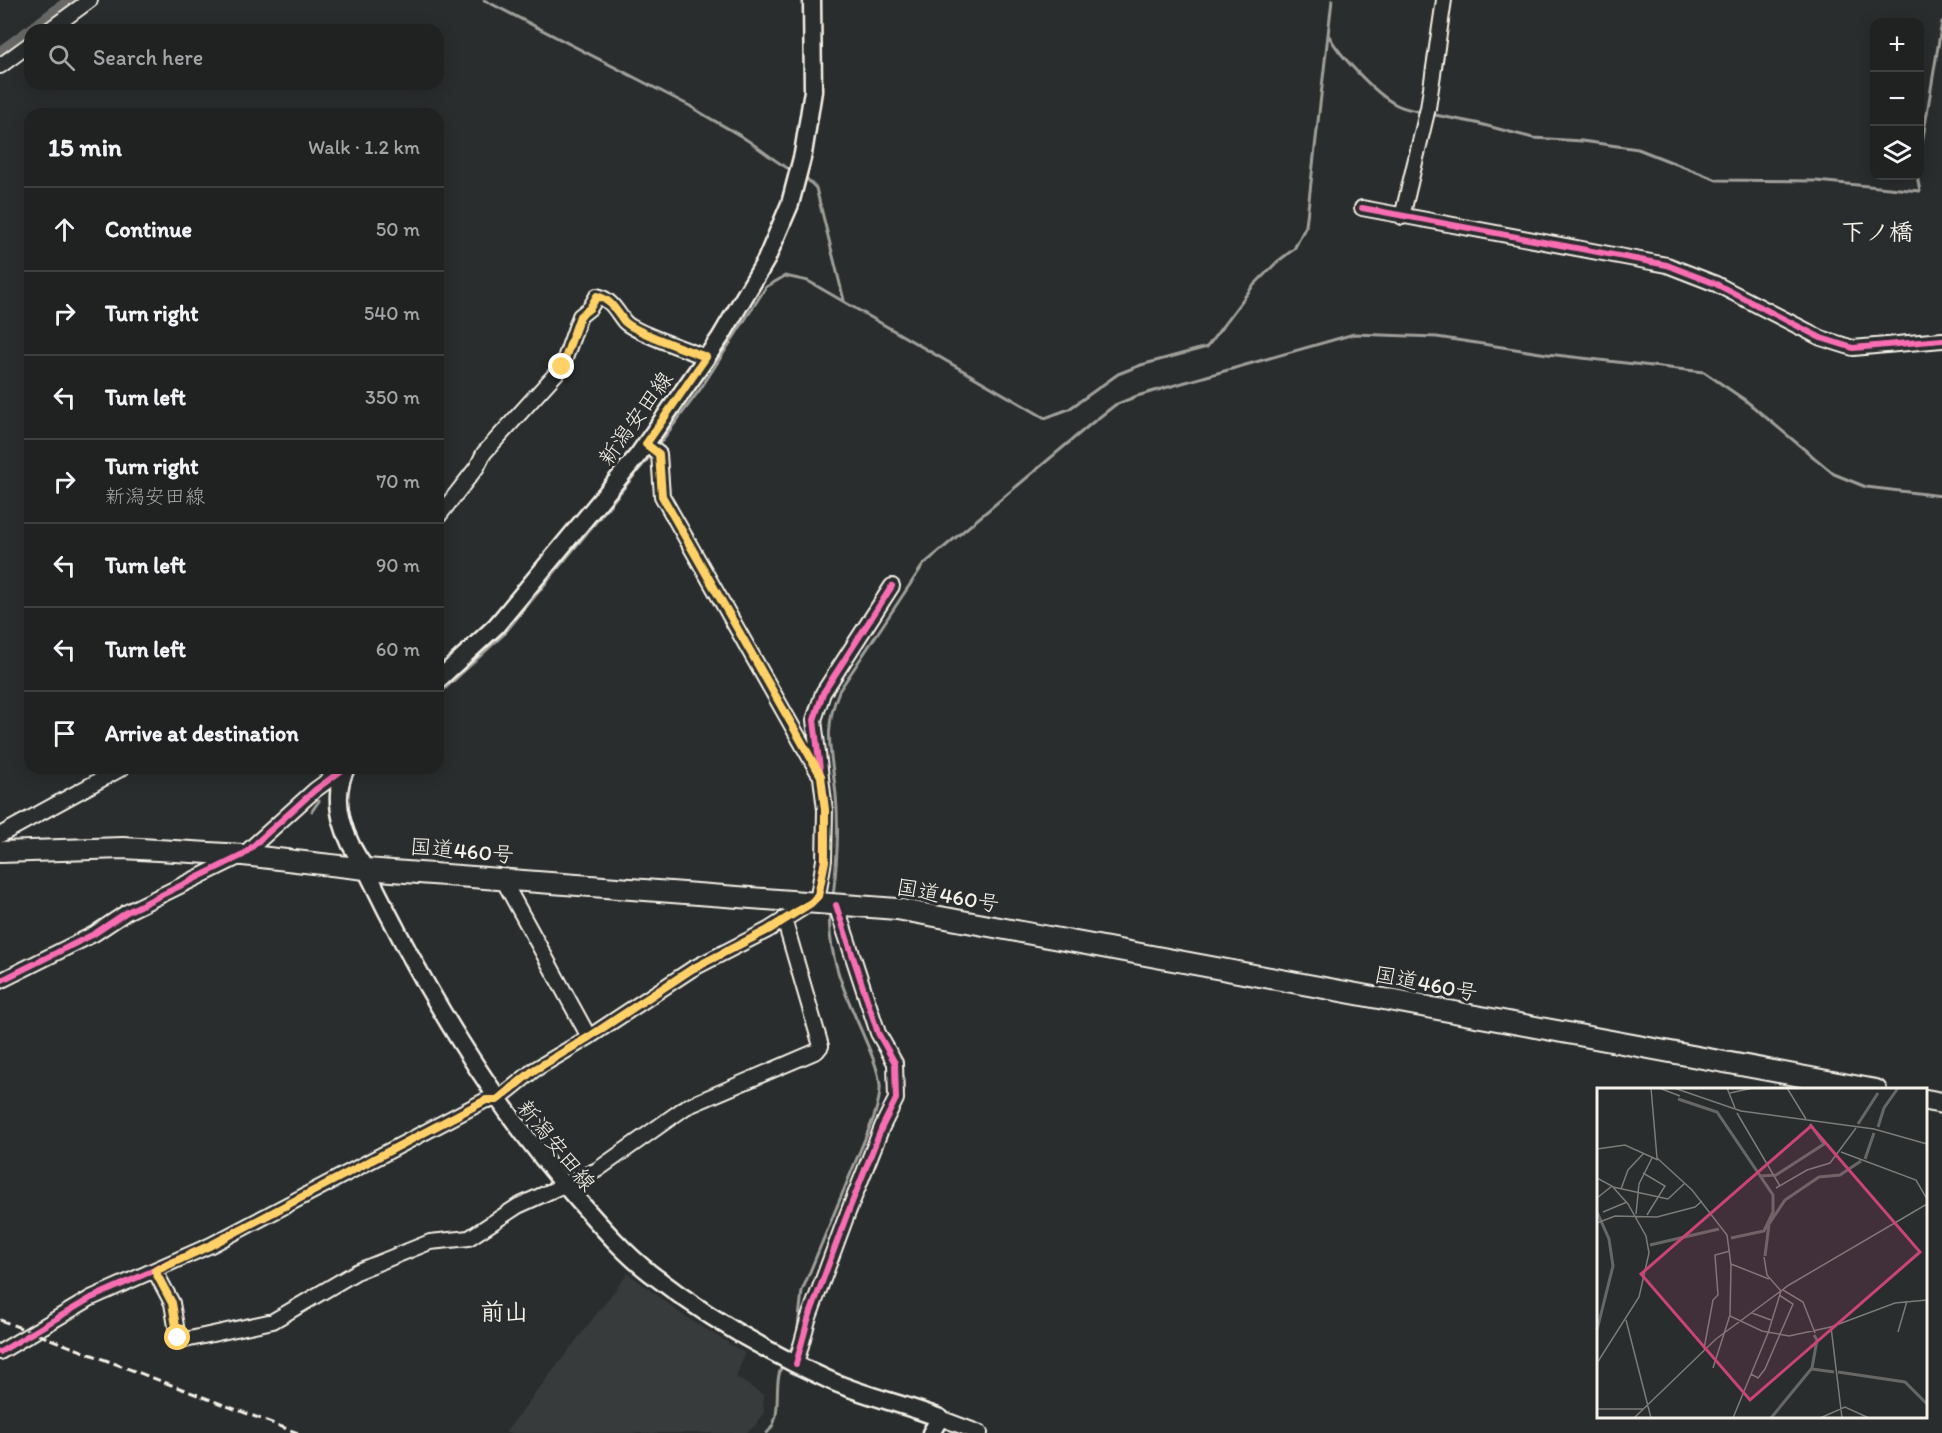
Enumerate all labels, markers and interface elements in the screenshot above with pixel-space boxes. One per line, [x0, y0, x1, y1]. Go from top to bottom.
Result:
map controls [1870, 18, 1924, 180]
button: + [1870, 18, 1924, 72]
search box [24, 24, 444, 90]
icon: search [45, 41, 78, 74]
text: Search here [93, 44, 203, 71]
button: − [1870, 72, 1924, 126]
button: layers [1870, 126, 1924, 180]
text: 15 min [48, 131, 122, 163]
text: Walk · 1.2 km [308, 135, 420, 159]
icon: ahead [48, 213, 81, 246]
text: Continue [105, 216, 192, 243]
text: 50 m [376, 217, 420, 241]
district label: 下ノ橋 [1841, 217, 1913, 246]
icon: right [48, 297, 81, 330]
text: Turn right [105, 300, 199, 327]
text: 540 m [364, 301, 420, 325]
route end [548, 353, 574, 379]
street label: 新潟安田線 [592, 366, 679, 471]
icon: left [48, 381, 81, 414]
text: Turn left [105, 384, 186, 411]
text: 350 m [365, 385, 420, 409]
text: Turn right [105, 453, 199, 480]
icon: right [48, 465, 81, 498]
text: 70 m [376, 469, 420, 493]
text: 新潟安田線 [105, 484, 205, 508]
icon: left [48, 549, 81, 582]
text: Turn left [105, 552, 186, 579]
text: 90 m [376, 553, 420, 577]
icon: left [48, 633, 81, 666]
text: Turn left [105, 636, 186, 663]
text: 60 m [376, 637, 420, 661]
icon: arrive [48, 717, 81, 750]
text: Arrive at destination [105, 720, 299, 747]
street label: 国道460号 [409, 832, 515, 868]
street label: 国道460号 [894, 873, 1002, 918]
street label: 国道460号 [1372, 960, 1480, 1007]
inset map [1597, 1088, 1927, 1418]
street label: 新潟安田線 [512, 1094, 602, 1197]
district label: 前山 [480, 1297, 528, 1326]
route start [164, 1324, 190, 1350]

